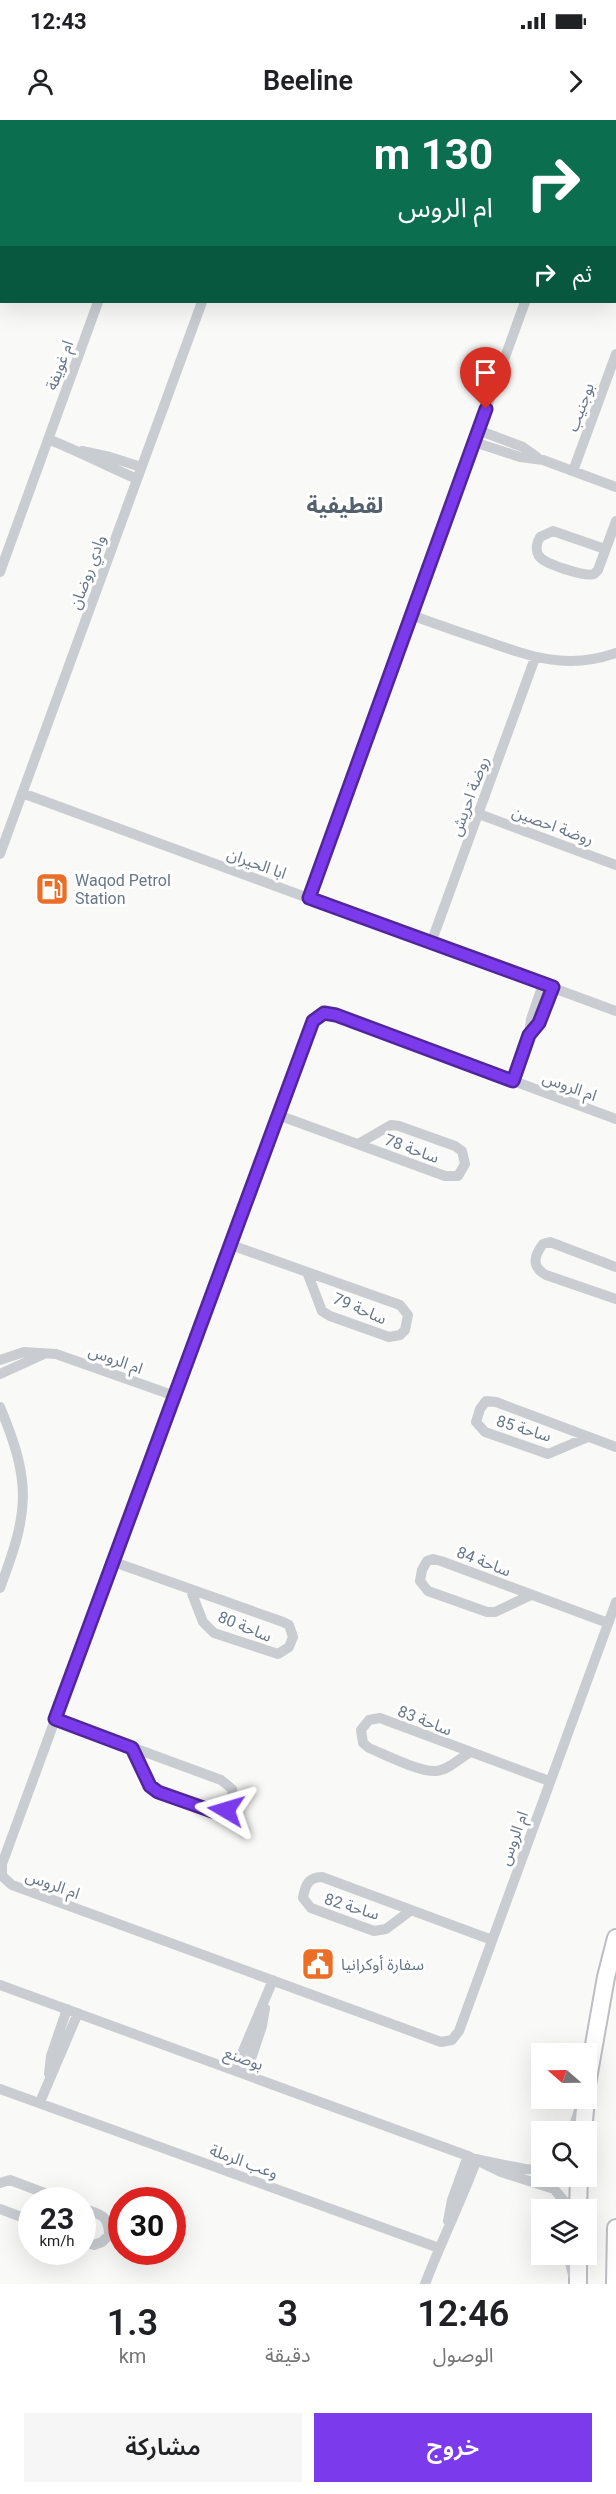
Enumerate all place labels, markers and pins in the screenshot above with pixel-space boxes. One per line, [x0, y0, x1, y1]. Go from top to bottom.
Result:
pin [460, 347, 511, 409]
fuel station icon: Waqod Petrol Station [34, 871, 70, 907]
place label: Waqod Petrol Station [75, 871, 171, 908]
public building icon: سفارة أوكرانيا [300, 1946, 336, 1982]
place label: سفارة أوكرانيا [341, 1955, 424, 1974]

